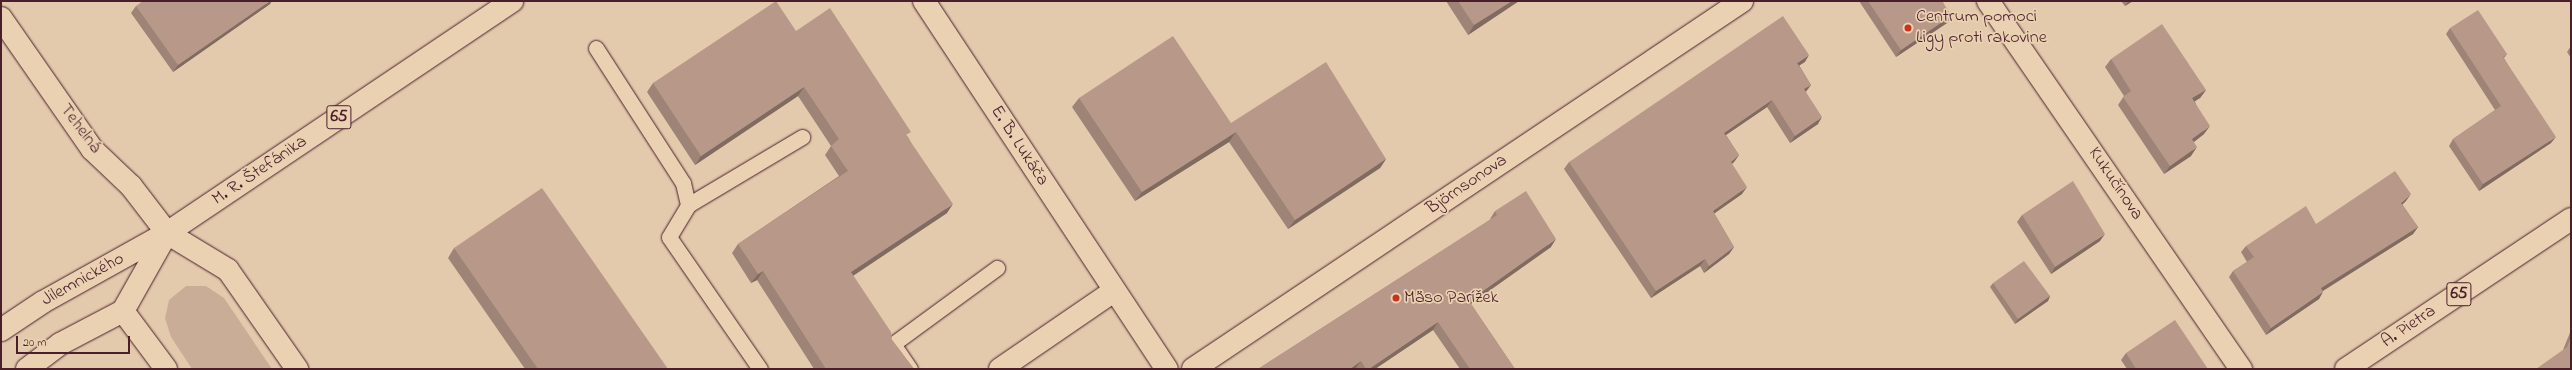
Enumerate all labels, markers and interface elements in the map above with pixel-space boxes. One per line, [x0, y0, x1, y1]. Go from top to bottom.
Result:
place label: Centrum pomoci Ligy proti rakovine [1916, 7, 2047, 50]
marker: Centrum pomoci Ligy proti rakovine [1903, 23, 1913, 33]
street label: Tehelná [55, 100, 105, 158]
road number: 65 [326, 102, 352, 132]
street label: E. B. Lukáča [985, 102, 1053, 190]
street label: M. R. Štefánika [208, 131, 312, 211]
street label: Kukučínova [2083, 143, 2147, 225]
street label: Björnsonova [1422, 150, 1512, 220]
street label: Jilemnického [38, 248, 128, 312]
road number: 65 [2446, 279, 2472, 309]
place label: Mäso Parížek [1404, 287, 1498, 309]
marker: Mäso Parížek [1391, 293, 1401, 303]
street label: A. Pietra [2378, 301, 2440, 353]
scale bar [18, 328, 132, 354]
text: 20 m [23, 334, 46, 352]

